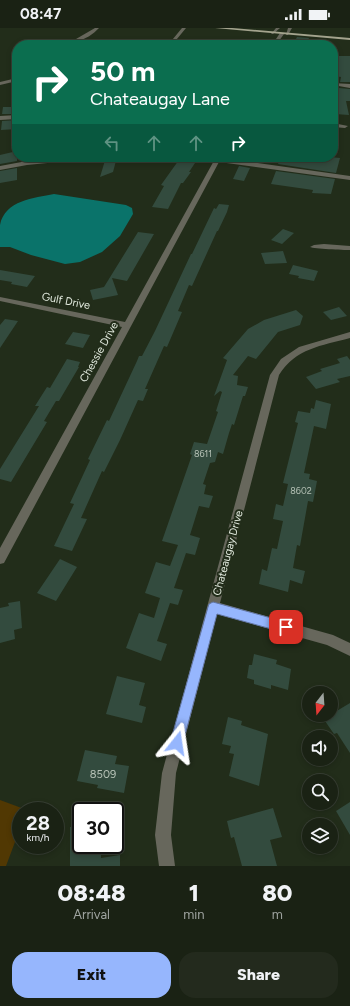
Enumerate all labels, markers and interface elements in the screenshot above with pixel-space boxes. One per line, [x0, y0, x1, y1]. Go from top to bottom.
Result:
text: 08:47 [20, 5, 61, 23]
text: 50 m [90, 54, 156, 88]
icon: right [24, 56, 76, 108]
text: Chateaugay Lane [90, 88, 230, 110]
icon: left [101, 132, 123, 154]
icon: ahead [143, 132, 165, 154]
icon: ahead [185, 132, 207, 154]
icon: right [227, 132, 249, 154]
street label: Gulf Drive [41, 290, 91, 312]
street label: Chessie Drive [77, 320, 121, 384]
house number: 8611 [194, 448, 212, 459]
house number: 8602 [290, 485, 312, 496]
street label: Chateaugay Drive [210, 509, 246, 597]
pin [269, 610, 303, 644]
icon: arrive [275, 616, 297, 638]
north arrow [302, 686, 338, 722]
map controls [302, 686, 338, 854]
position arrow [156, 722, 198, 764]
button: sound [302, 730, 338, 766]
house number: 8509 [90, 768, 116, 781]
button: search [302, 774, 338, 810]
speed limit sign: 30 [72, 802, 124, 854]
text: 28 [26, 811, 50, 835]
button: layers [302, 818, 338, 854]
text: km/h [27, 831, 49, 844]
text: 08:48 [58, 878, 126, 907]
text: 1 [189, 878, 199, 907]
text: 80 [262, 878, 292, 907]
text: Arrival [73, 907, 110, 922]
text: min [183, 907, 205, 922]
text: m [272, 907, 283, 922]
button: Exit [12, 952, 171, 998]
button: Share [179, 952, 338, 998]

